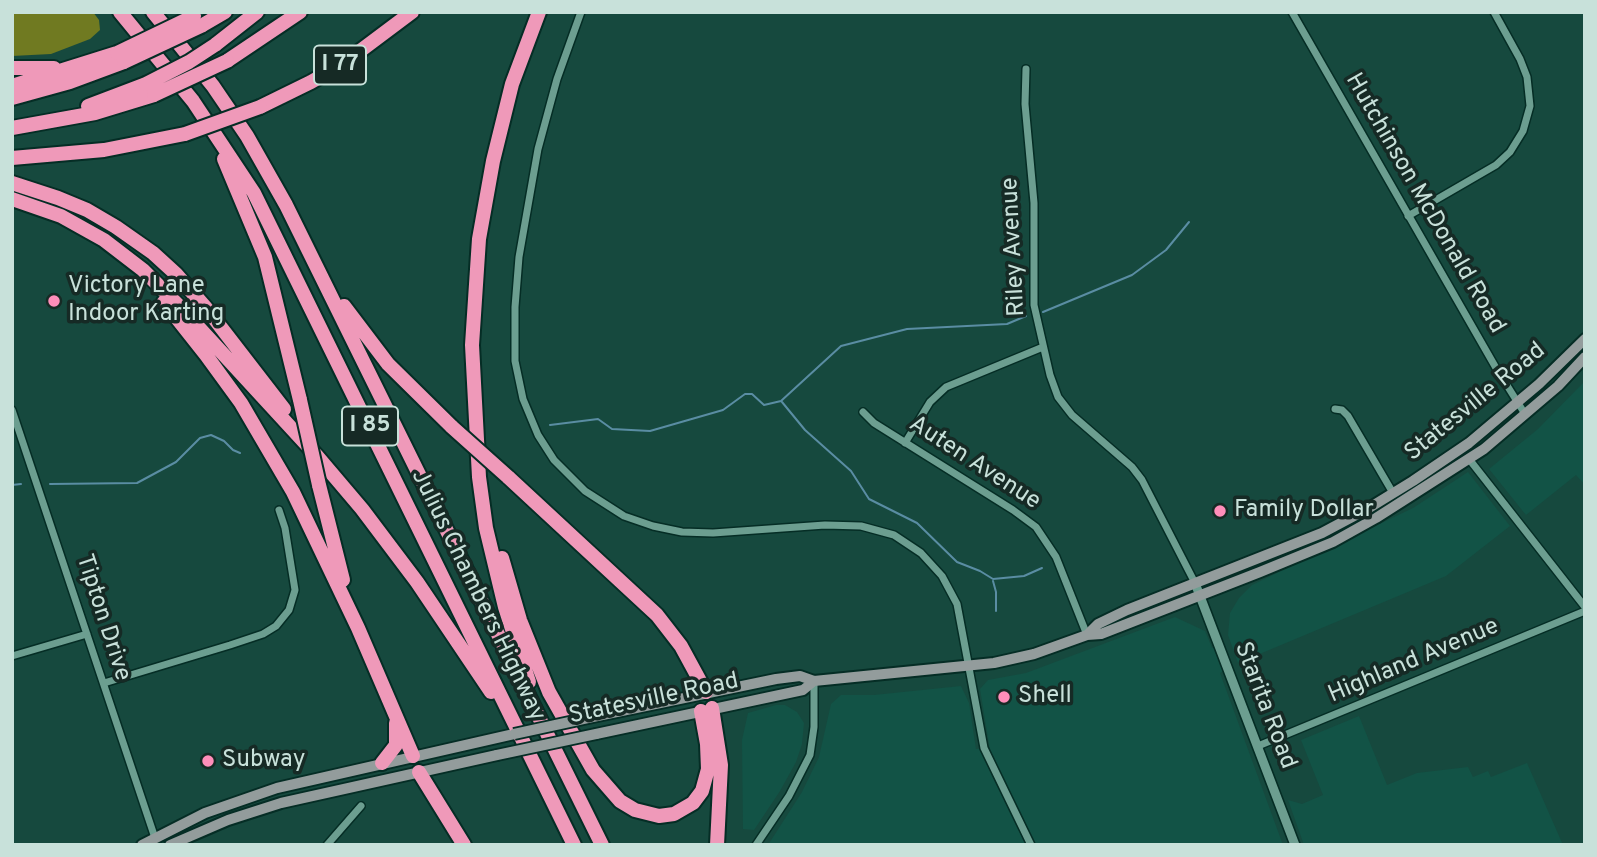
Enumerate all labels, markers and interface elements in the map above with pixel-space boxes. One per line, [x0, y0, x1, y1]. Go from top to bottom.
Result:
road number: I 77 [314, 46, 366, 85]
street label: Hutchinson McDonald Road [1338, 69, 1510, 339]
street label: Riley Avenue [997, 177, 1033, 317]
place label: Victory Lane Indoor Karting [68, 273, 224, 329]
marker: Victory Lane Indoor Karting [46, 293, 62, 309]
street label: Statesville Road [1400, 337, 1552, 469]
road number: I 85 [342, 406, 398, 446]
street label: Auten Avenue [903, 411, 1045, 517]
street label: Julius Chambers Highway [403, 465, 551, 727]
place label: Family Dollar [1234, 497, 1374, 525]
marker: Family Dollar [1212, 503, 1228, 519]
street label: Tipton Drive [68, 551, 136, 685]
street label: Highland Avenue [1324, 613, 1504, 711]
street label: Starita Road [1227, 638, 1301, 774]
street label: Statesville Road [567, 668, 741, 732]
place label: Shell [1018, 683, 1072, 711]
marker: Shell [996, 689, 1012, 705]
place label: Subway [222, 747, 305, 775]
marker: Subway [200, 753, 216, 769]

